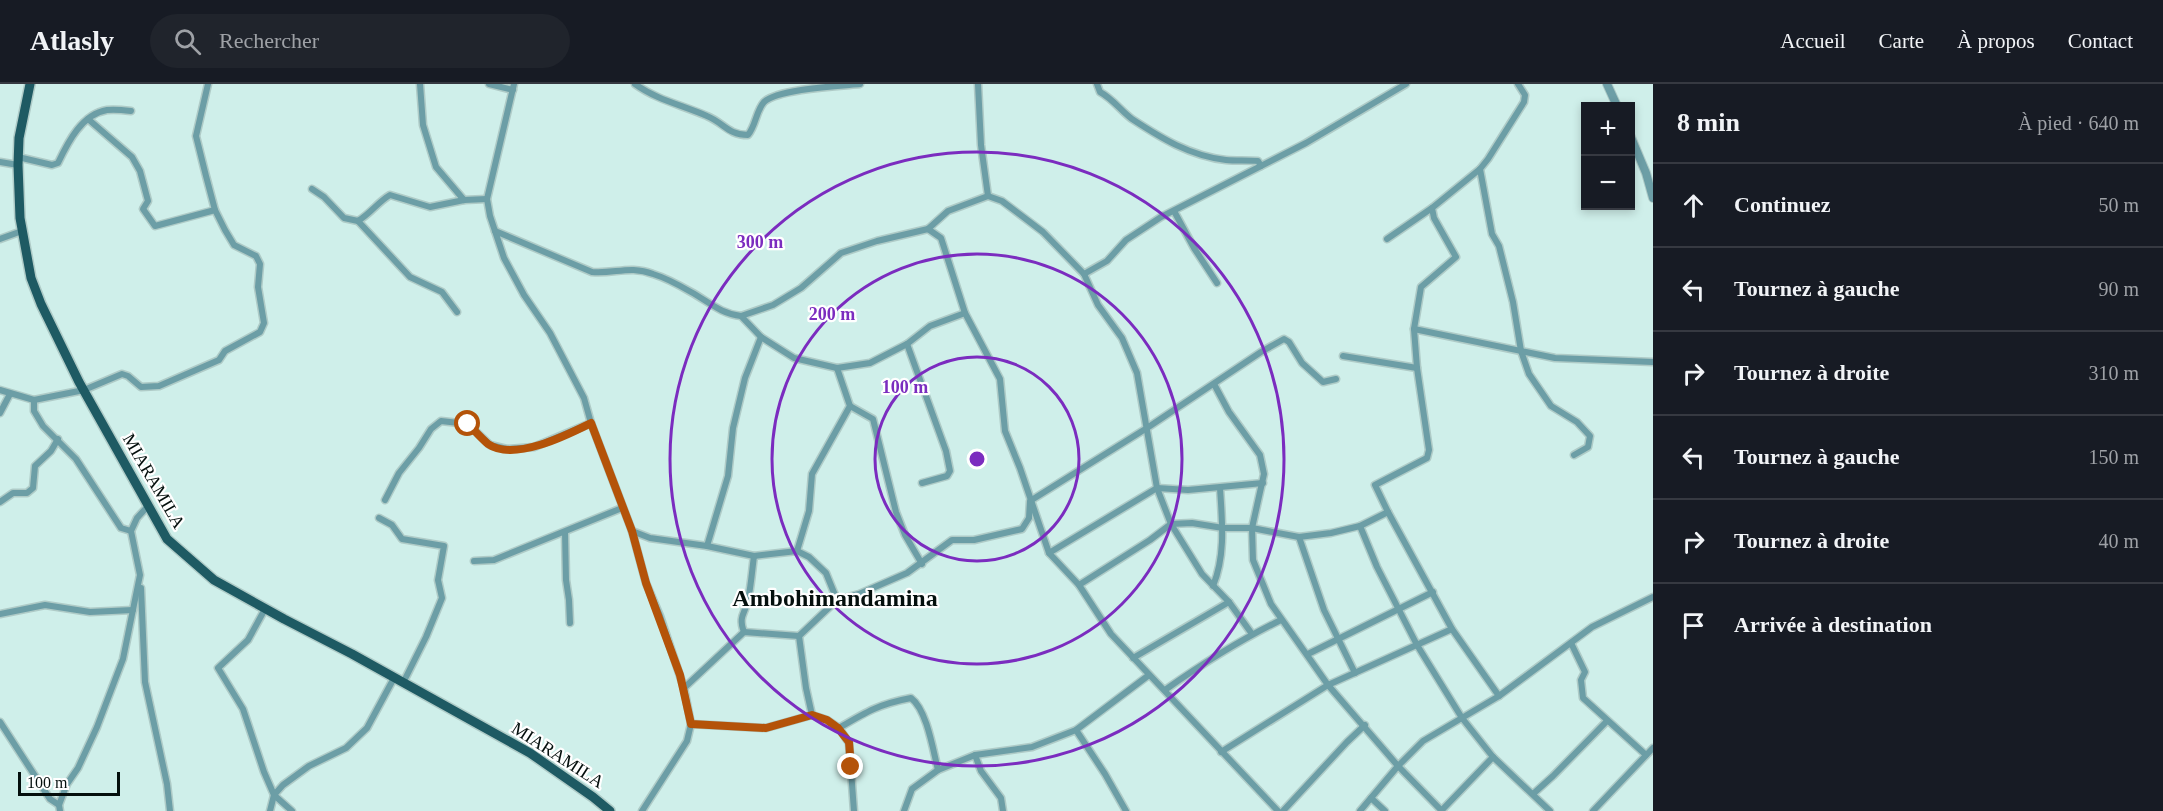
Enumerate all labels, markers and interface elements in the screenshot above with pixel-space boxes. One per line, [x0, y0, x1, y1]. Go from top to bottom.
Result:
search box [150, 14, 570, 68]
text: Atlasly [30, 25, 114, 56]
icon: search [171, 25, 204, 58]
text: Rechercher [219, 28, 319, 53]
text: Accueil [1780, 29, 1846, 53]
text: Carte [1879, 29, 1924, 53]
text: À propos [1957, 29, 2035, 53]
text: Contact [2068, 29, 2133, 53]
map controls [1581, 102, 1635, 210]
button: + [1581, 102, 1635, 156]
text: 8 min [1677, 108, 1740, 137]
text: À pied · 640 m [2018, 112, 2139, 134]
button: − [1581, 156, 1635, 210]
icon: ahead [1677, 189, 1710, 222]
text: Continuez [1734, 192, 1831, 217]
text: 50 m [2098, 194, 2139, 216]
text: 300 m [737, 232, 783, 252]
icon: left [1677, 273, 1710, 306]
text: Tournez à gauche [1734, 276, 1899, 301]
text: 90 m [2098, 278, 2139, 300]
text: 200 m [809, 304, 855, 324]
icon: right [1677, 357, 1710, 390]
text: Tournez à droite [1734, 360, 1889, 385]
text: 310 m [2088, 362, 2139, 384]
text: 100 m [882, 377, 928, 397]
route start [454, 410, 480, 436]
street label: MIARAMILA [119, 430, 189, 532]
icon: left [1677, 441, 1710, 474]
text: Tournez à gauche [1734, 444, 1899, 469]
text: 150 m [2088, 446, 2139, 468]
centre of rings [967, 449, 987, 469]
icon: right [1677, 525, 1710, 558]
text: Tournez à droite [1734, 528, 1889, 553]
text: 40 m [2098, 530, 2139, 552]
district label: Ambohimandamina [732, 585, 938, 611]
icon: arrive [1677, 609, 1710, 642]
text: Arrivée à destination [1734, 612, 1932, 637]
street label: MIARAMILA [508, 718, 608, 792]
route end [837, 753, 863, 779]
scale bar [18, 769, 120, 796]
text: 100 m [27, 774, 67, 791]

